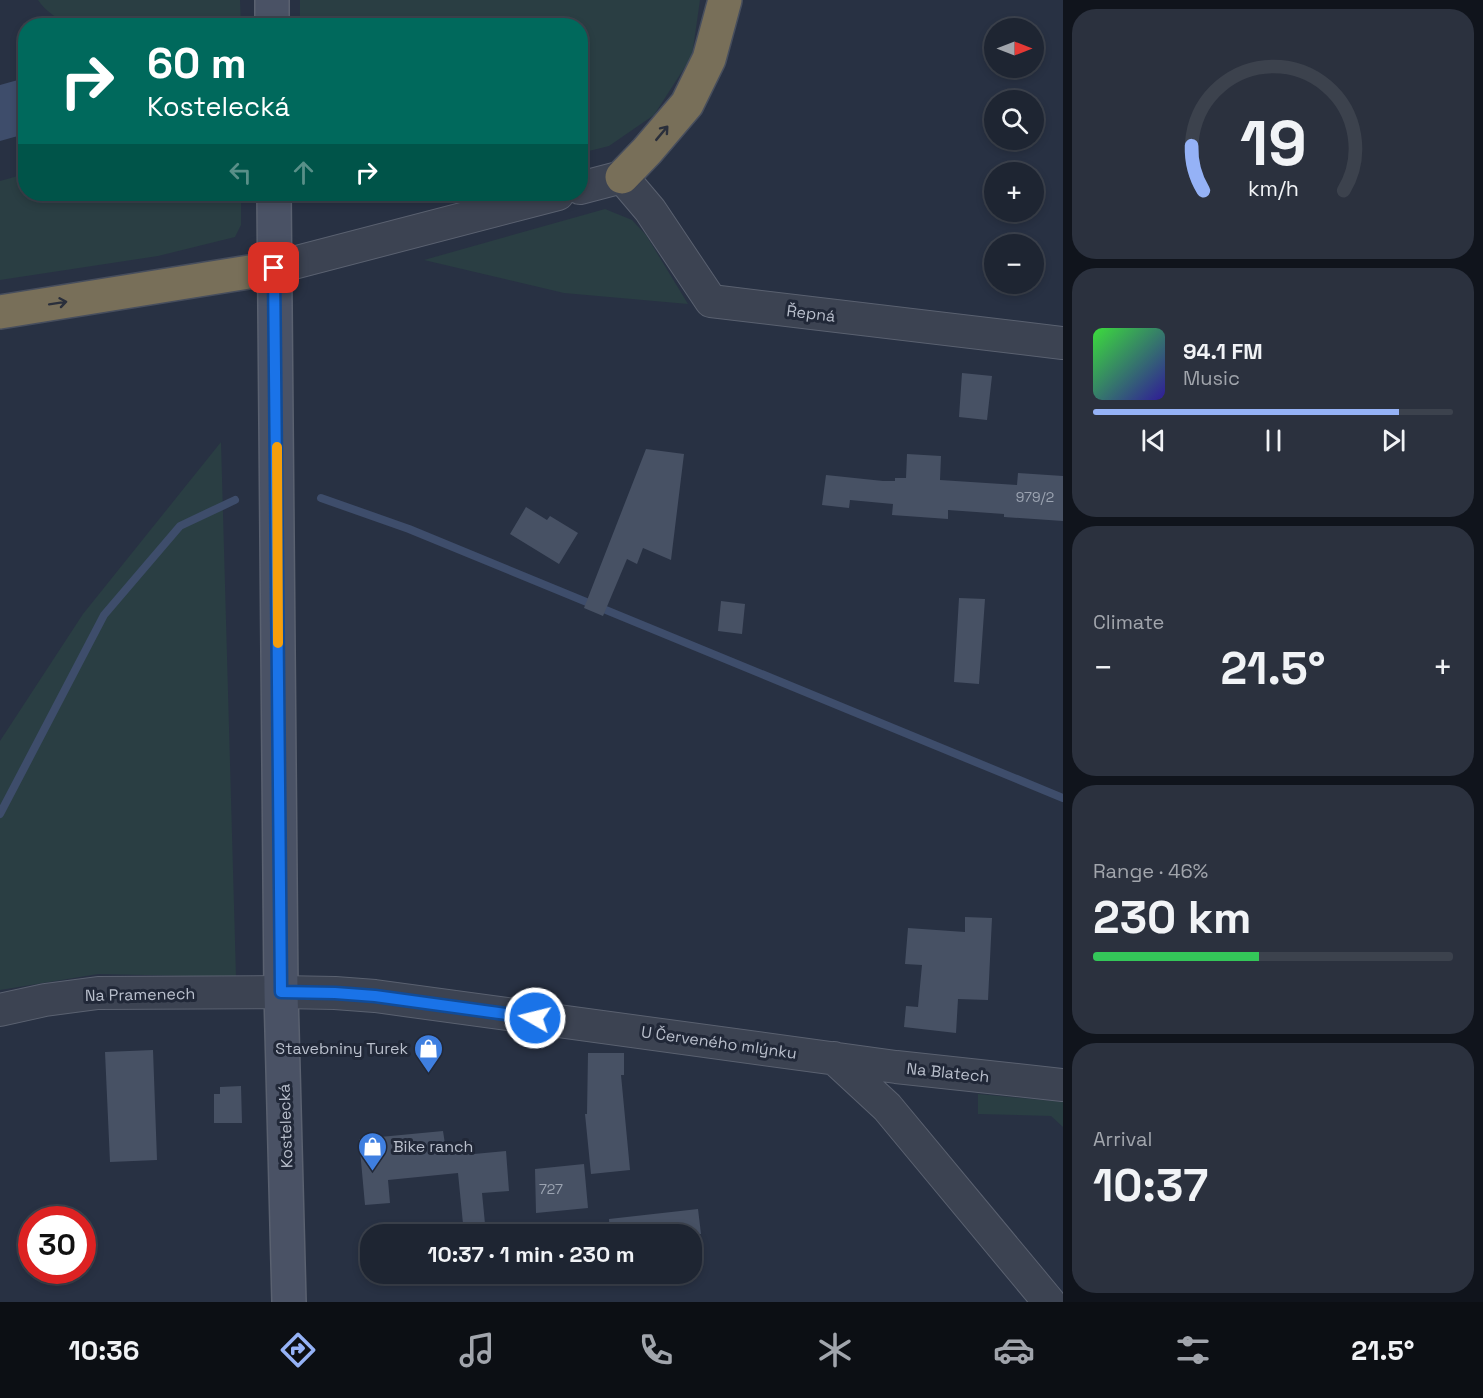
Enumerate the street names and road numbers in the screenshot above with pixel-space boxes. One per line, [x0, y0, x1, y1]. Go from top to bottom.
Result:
street label: Řepná [785, 300, 836, 327]
street label: Na Pramenech [85, 983, 195, 1006]
street label: U Červeného mlýnku [640, 1021, 798, 1064]
street label: Na Blatech [906, 1058, 990, 1087]
street label: Kostelecká [274, 1083, 297, 1169]

